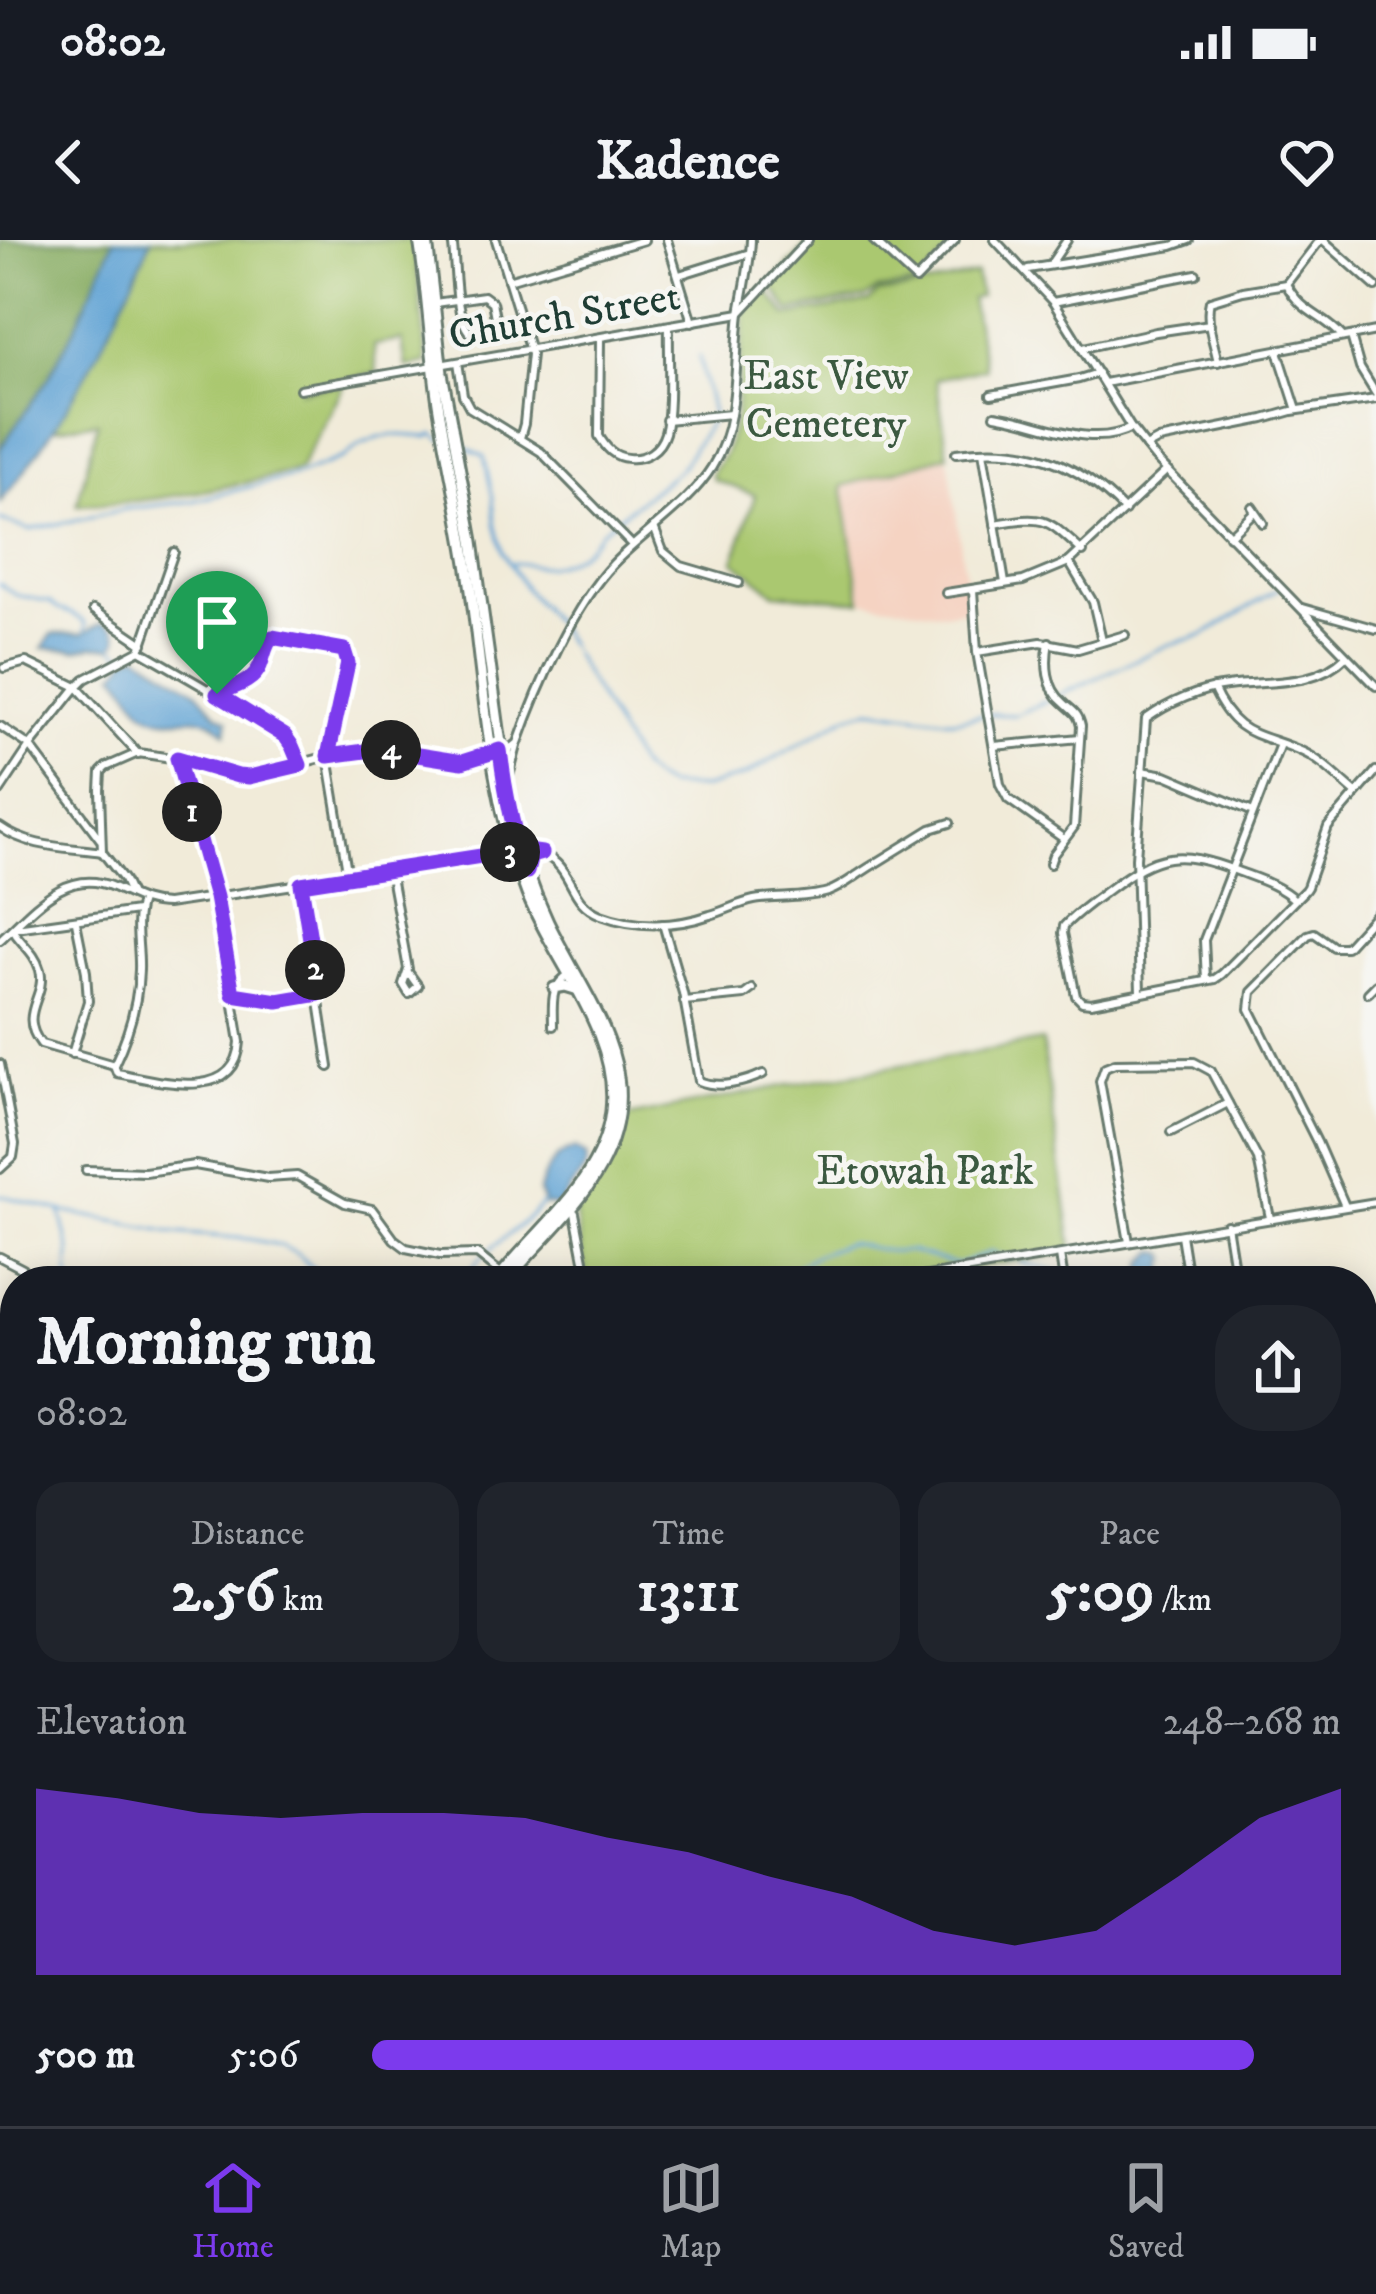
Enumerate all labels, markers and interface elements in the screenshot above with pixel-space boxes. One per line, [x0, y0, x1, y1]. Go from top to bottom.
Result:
text: 08:02 [60, 14, 165, 70]
icon: back [36, 129, 102, 195]
text: Kadence [596, 129, 780, 196]
icon: heart [1274, 129, 1340, 195]
street label: Church Street [445, 271, 684, 363]
park label: East View Cemetery [743, 351, 909, 451]
pin [166, 571, 268, 694]
icon: arrive [184, 589, 250, 655]
pin: 4 [361, 720, 421, 780]
text: 4 [382, 729, 401, 770]
pin: 1 [162, 782, 222, 842]
text: 1 [186, 791, 198, 832]
pin: 3 [480, 822, 540, 882]
text: 3 [504, 831, 516, 872]
pin: 2 [285, 940, 345, 1000]
text: 2 [307, 949, 323, 990]
park label: Etowah Park [816, 1146, 1034, 1198]
text: Morning run [36, 1303, 375, 1385]
button: share [1215, 1305, 1341, 1431]
text: 08:02 [36, 1389, 127, 1438]
text: Distance [191, 1514, 304, 1555]
text: Time [653, 1514, 724, 1555]
text: Pace [1099, 1514, 1160, 1555]
text: 2.56 [171, 1555, 276, 1630]
text: 13:11 [636, 1555, 741, 1630]
text: 5:09 [1047, 1555, 1155, 1630]
text: km [276, 1580, 324, 1621]
text: /km [1155, 1580, 1212, 1621]
text: Elevation [36, 1698, 187, 1747]
text: 248–268 m [1163, 1698, 1341, 1747]
text: 500 m [36, 2031, 135, 2080]
text: 5:06 [228, 2031, 299, 2080]
tab: Home [192, 2155, 274, 2268]
tab: Map [658, 2155, 724, 2268]
tab: Saved [1108, 2155, 1184, 2268]

